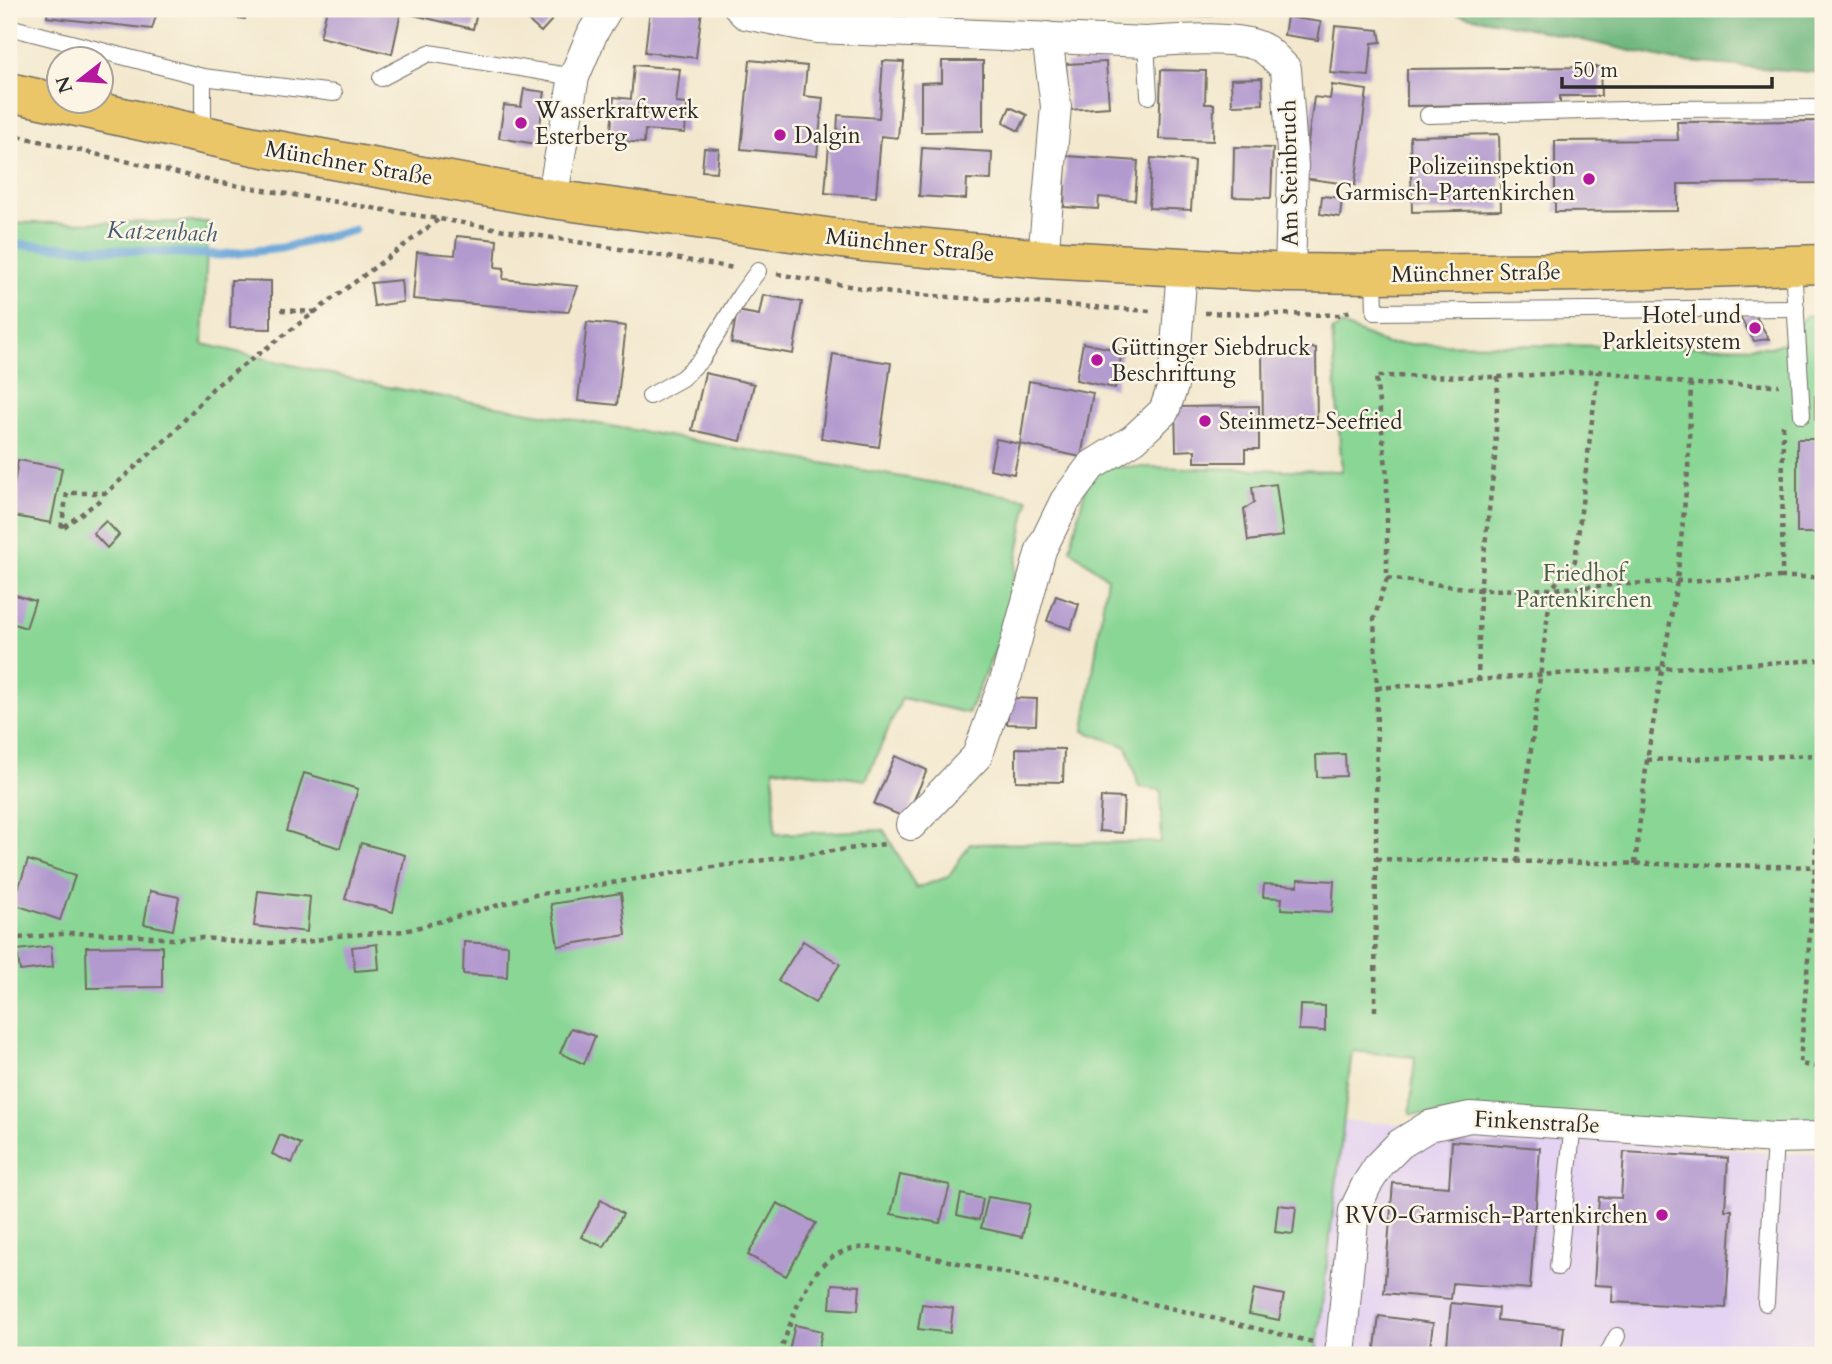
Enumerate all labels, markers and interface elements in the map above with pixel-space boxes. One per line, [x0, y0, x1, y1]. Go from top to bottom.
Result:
north arrow [46, 46, 116, 116]
scale bar [1562, 46, 1772, 90]
text: 50 m [1573, 56, 1618, 85]
text: N [50, 73, 80, 96]
place label: Wasserkraftwerk Esterberg [534, 95, 700, 152]
street label: Am Steinbruch [1272, 99, 1306, 247]
marker: Wasserkraftwerk Esterberg [513, 115, 529, 131]
place label: Dalgin [794, 120, 861, 151]
marker: Dalgin [772, 127, 788, 143]
street label: Münchner Straße [263, 133, 435, 193]
place label: Polizeiinspektion Garmisch-Partenkirchen [1335, 151, 1575, 208]
marker: Polizeiinspektion Garmisch-Partenkirchen [1581, 171, 1597, 187]
water label: Katzenbach [106, 214, 218, 250]
street label: Münchner Straße [824, 221, 996, 269]
street label: Münchner Straße [1391, 256, 1561, 290]
place label: Hotel und Parkleitsystem [1602, 300, 1742, 357]
marker: Hotel und Parkleitsystem [1747, 320, 1763, 336]
place label: Güttinger Siebdruck Beschriftung [1111, 332, 1311, 389]
marker: Güttinger Siebdruck Beschriftung [1089, 352, 1105, 368]
place label: Steinmetz-Seefried [1219, 406, 1403, 437]
marker: Steinmetz-Seefried [1197, 413, 1213, 429]
park label: Friedhof Partenkirchen [1516, 558, 1652, 615]
street label: Finkenstraße [1473, 1103, 1601, 1141]
place label: RVO-Garmisch-Partenkirchen [1345, 1200, 1648, 1231]
marker: RVO-Garmisch-Partenkirchen [1654, 1207, 1670, 1223]

